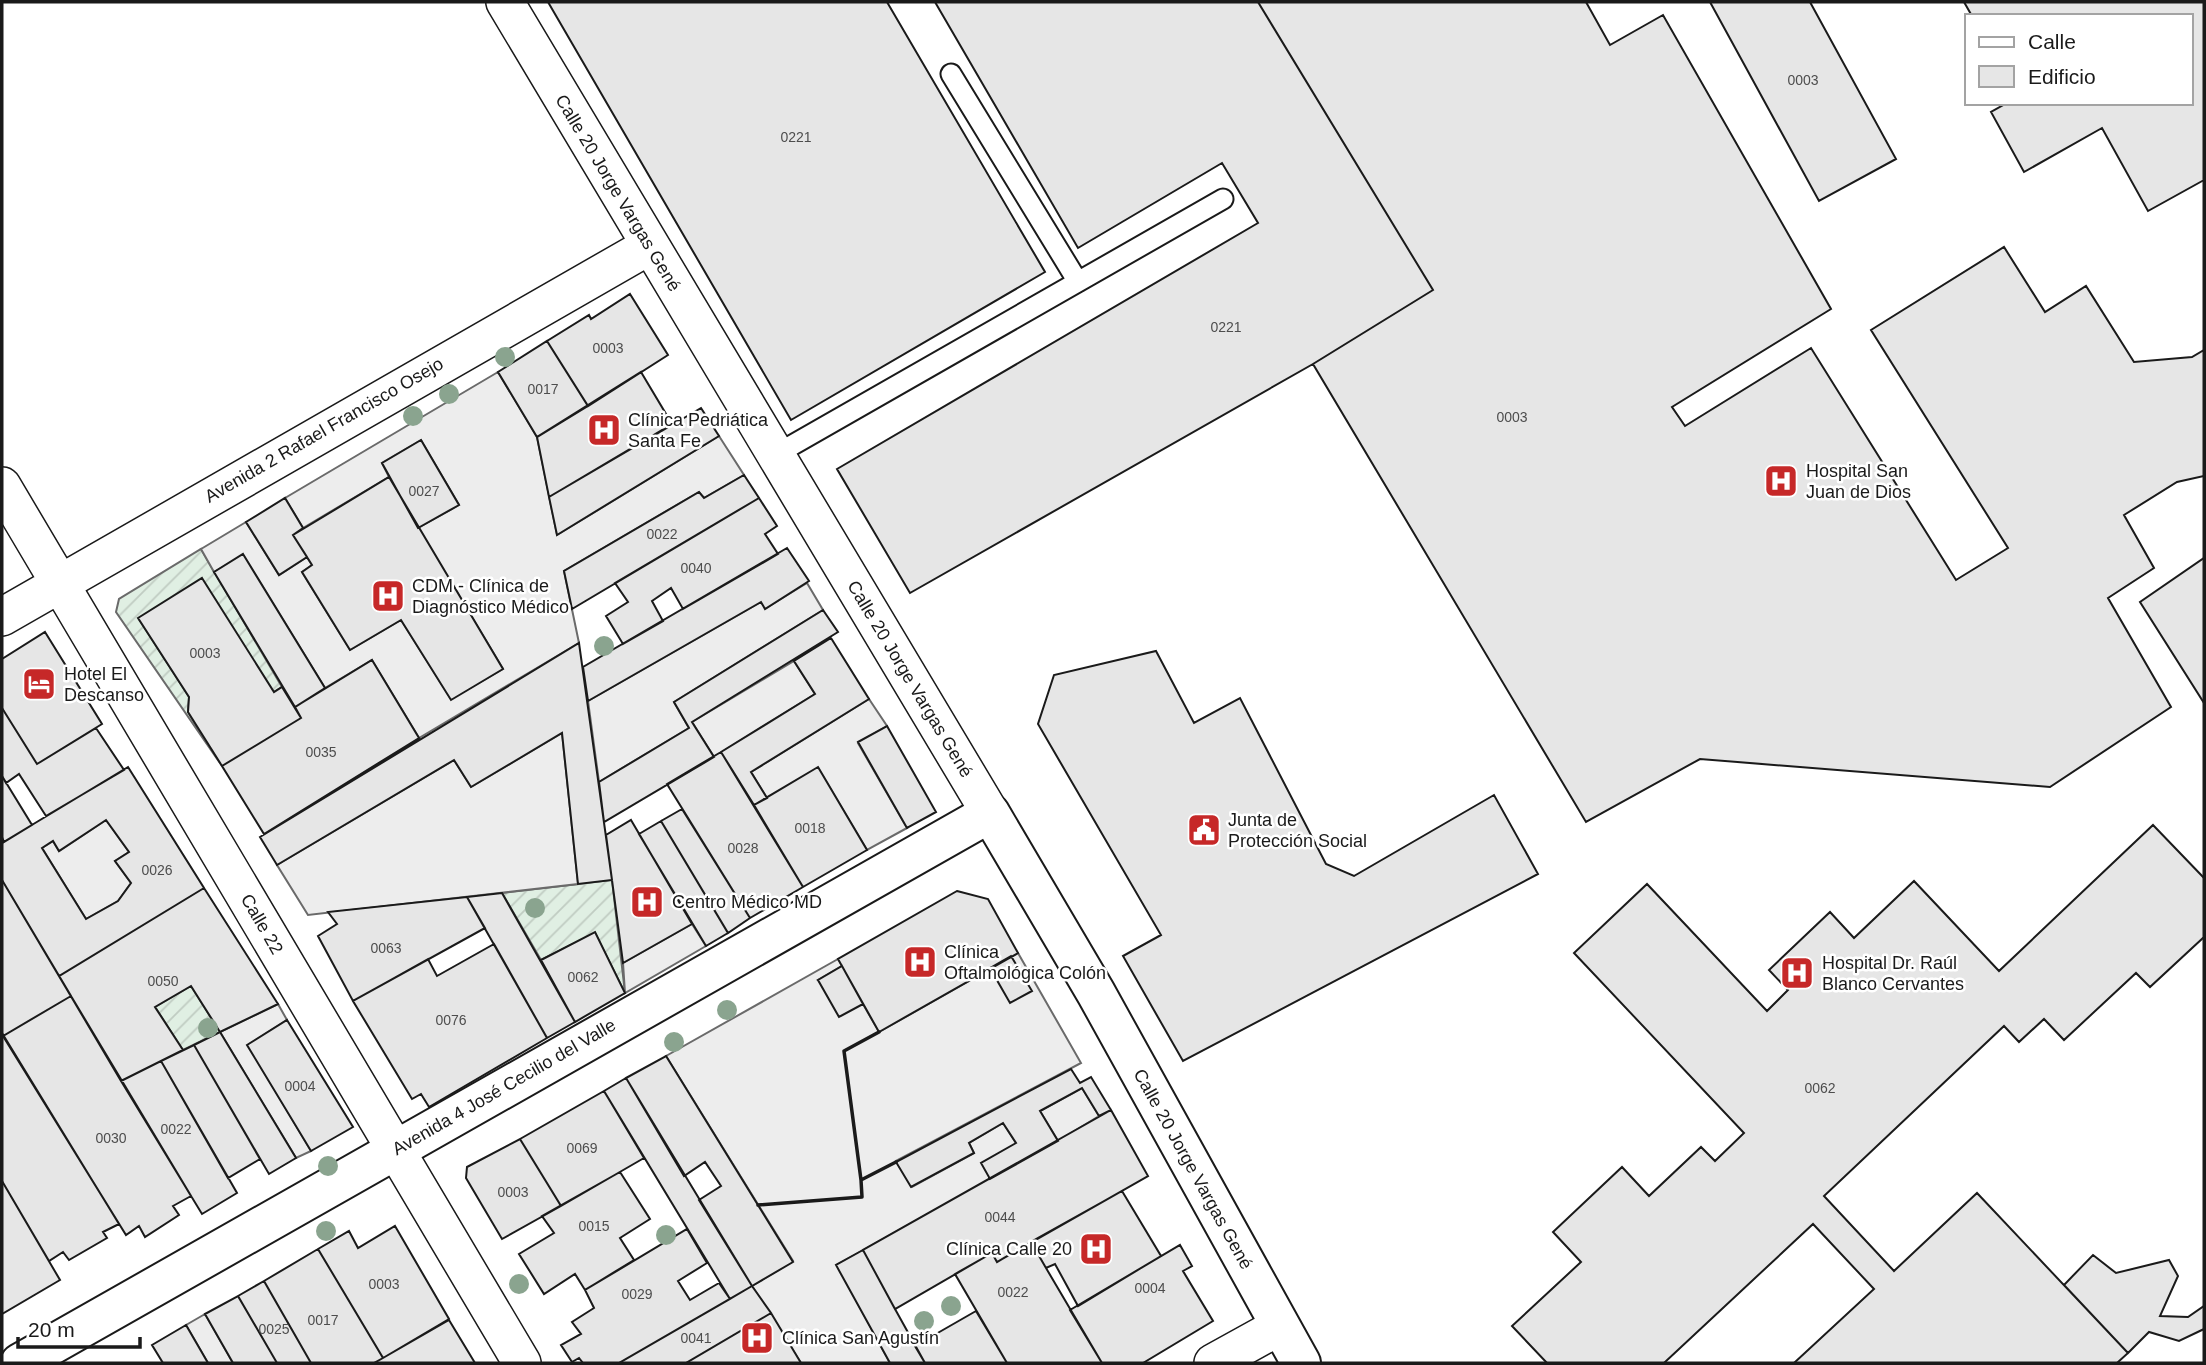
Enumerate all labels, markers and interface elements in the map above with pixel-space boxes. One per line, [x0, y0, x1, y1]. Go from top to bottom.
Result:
legend [1965, 14, 2192, 105]
text: Calle [2028, 30, 2076, 53]
text: Edificio [2028, 65, 2096, 88]
house number: 0003 [1787, 72, 1819, 88]
street label: Calle 20 Jorge Vargas Gené [551, 91, 685, 295]
house number: 0221 [780, 129, 812, 145]
house number: 0221 [1210, 319, 1242, 335]
house number: 0003 [592, 340, 624, 356]
street label: Avenida 2 Rafael Francisco Osejo [201, 353, 447, 507]
house number: 0017 [527, 381, 559, 397]
house number: 0003 [1496, 409, 1528, 425]
place label: Clínica Pedriática Santa Fe [628, 410, 769, 451]
hospital icon: Clínica Pedriática Santa Fe [585, 411, 623, 449]
place label: Hospital San Juan de Dios [1806, 461, 1911, 502]
hospital icon: Hospital San Juan de Dios [1762, 462, 1800, 500]
house number: 0027 [408, 483, 440, 499]
house number: 0022 [646, 526, 678, 542]
house number: 0040 [680, 560, 712, 576]
place label: CDM - Clínica de Diagnóstico Médico [412, 576, 569, 617]
hospital icon: CDM - Clínica de Diagnóstico Médico [369, 577, 407, 615]
street label: Calle 20 Jorge Vargas Gené [843, 577, 977, 781]
house number: 0003 [189, 645, 221, 661]
place label: Hotel El Descanso [64, 664, 144, 705]
hotel icon: Hotel El Descanso [20, 665, 58, 703]
house number: 0035 [305, 744, 337, 760]
place label: Junta de Protección Social [1228, 810, 1367, 851]
public building icon: Junta de Protección Social [1185, 811, 1223, 849]
house number: 0018 [794, 820, 826, 836]
house number: 0028 [727, 840, 759, 856]
house number: 0026 [141, 862, 173, 878]
hospital icon: Centro Médico MD [628, 883, 666, 921]
street label: Calle 22 [237, 890, 287, 958]
place label: Centro Médico MD [672, 892, 822, 912]
house number: 0063 [370, 940, 402, 956]
place label: Clínica Oftalmológica Colón [944, 942, 1106, 983]
hospital icon: Clínica Oftalmológica Colón [901, 943, 939, 981]
place label: Hospital Dr. Raúl Blanco Cervantes [1822, 953, 1964, 994]
hospital icon: Hospital Dr. Raúl Blanco Cervantes [1778, 954, 1816, 992]
house number: 0062 [567, 969, 599, 985]
house number: 0050 [147, 973, 179, 989]
house number: 0076 [435, 1012, 467, 1028]
street label: Avenida 4 José Cecilio del Valle [389, 1015, 619, 1159]
street label: Calle 20 Jorge Vargas Gené [1130, 1065, 1256, 1273]
house number: 0004 [284, 1078, 316, 1094]
house number: 0062 [1804, 1080, 1836, 1096]
house number: 0022 [160, 1121, 192, 1137]
house number: 0030 [95, 1130, 127, 1146]
house number: 0069 [566, 1140, 598, 1156]
house number: 0003 [497, 1184, 529, 1200]
house number: 0044 [984, 1209, 1016, 1225]
house number: 0015 [578, 1218, 610, 1234]
hospital icon: Clínica Calle 20 [1077, 1230, 1115, 1268]
place label: Clínica Calle 20 [946, 1239, 1072, 1259]
house number: 0003 [368, 1276, 400, 1292]
house number: 0004 [1134, 1280, 1166, 1296]
house number: 0022 [997, 1284, 1029, 1300]
house number: 0029 [621, 1286, 653, 1302]
scale bar [18, 1306, 140, 1350]
house number: 0017 [307, 1312, 339, 1328]
text: 20 m [28, 1318, 75, 1341]
hospital icon: Clínica San Agustín [738, 1319, 776, 1357]
house number: 0025 [258, 1321, 290, 1337]
place label: Clínica San Agustín [782, 1328, 939, 1348]
house number: 0041 [680, 1330, 712, 1346]

